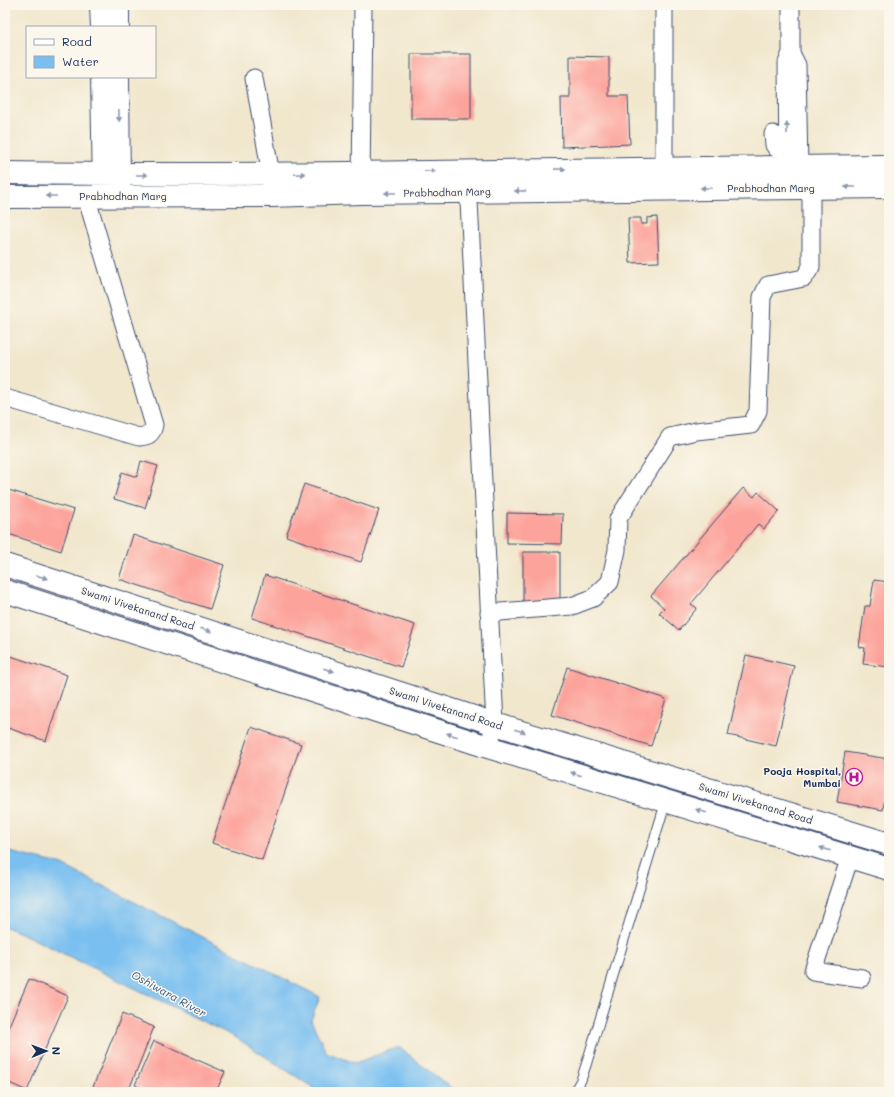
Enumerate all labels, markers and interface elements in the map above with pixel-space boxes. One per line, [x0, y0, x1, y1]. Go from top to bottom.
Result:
legend [26, 26, 156, 78]
text: Road [62, 33, 92, 49]
text: Water [62, 53, 99, 69]
one-way arrow [116, 110, 122, 123]
one-way arrow [784, 121, 790, 134]
one-way arrow [554, 166, 567, 172]
one-way arrow [424, 168, 437, 174]
one-way arrow [136, 171, 148, 178]
one-way arrow [294, 171, 307, 177]
street label: Prabhodhan Marg [727, 181, 815, 195]
street label: Prabhodhan Marg [403, 184, 491, 200]
one-way arrow [843, 184, 856, 190]
one-way arrow [699, 185, 712, 191]
one-way arrow [513, 188, 526, 194]
street label: Prabhodhan Marg [79, 189, 167, 203]
one-way arrow [384, 189, 396, 196]
one-way arrow [44, 193, 57, 199]
one-way arrow [36, 574, 48, 580]
street label: Swami Vivekanand Road [80, 583, 196, 633]
one-way arrow [200, 627, 212, 633]
one-way arrow [324, 667, 336, 673]
street label: Swami Vivekanand Road [388, 683, 504, 733]
one-way arrow [514, 728, 526, 734]
one-way arrow [446, 732, 458, 738]
place label: Pooja Hospital, Mumbai [763, 764, 841, 790]
hospital icon: Pooja Hospital, Mumbai [844, 767, 864, 787]
one-way arrow [570, 771, 582, 777]
street label: Swami Vivekanand Road [697, 779, 815, 827]
one-way arrow [694, 808, 706, 814]
one-way arrow [819, 846, 831, 852]
water label: Oshiwara River [129, 967, 210, 1021]
north arrow [26, 1031, 66, 1071]
text: N [49, 1047, 64, 1055]

